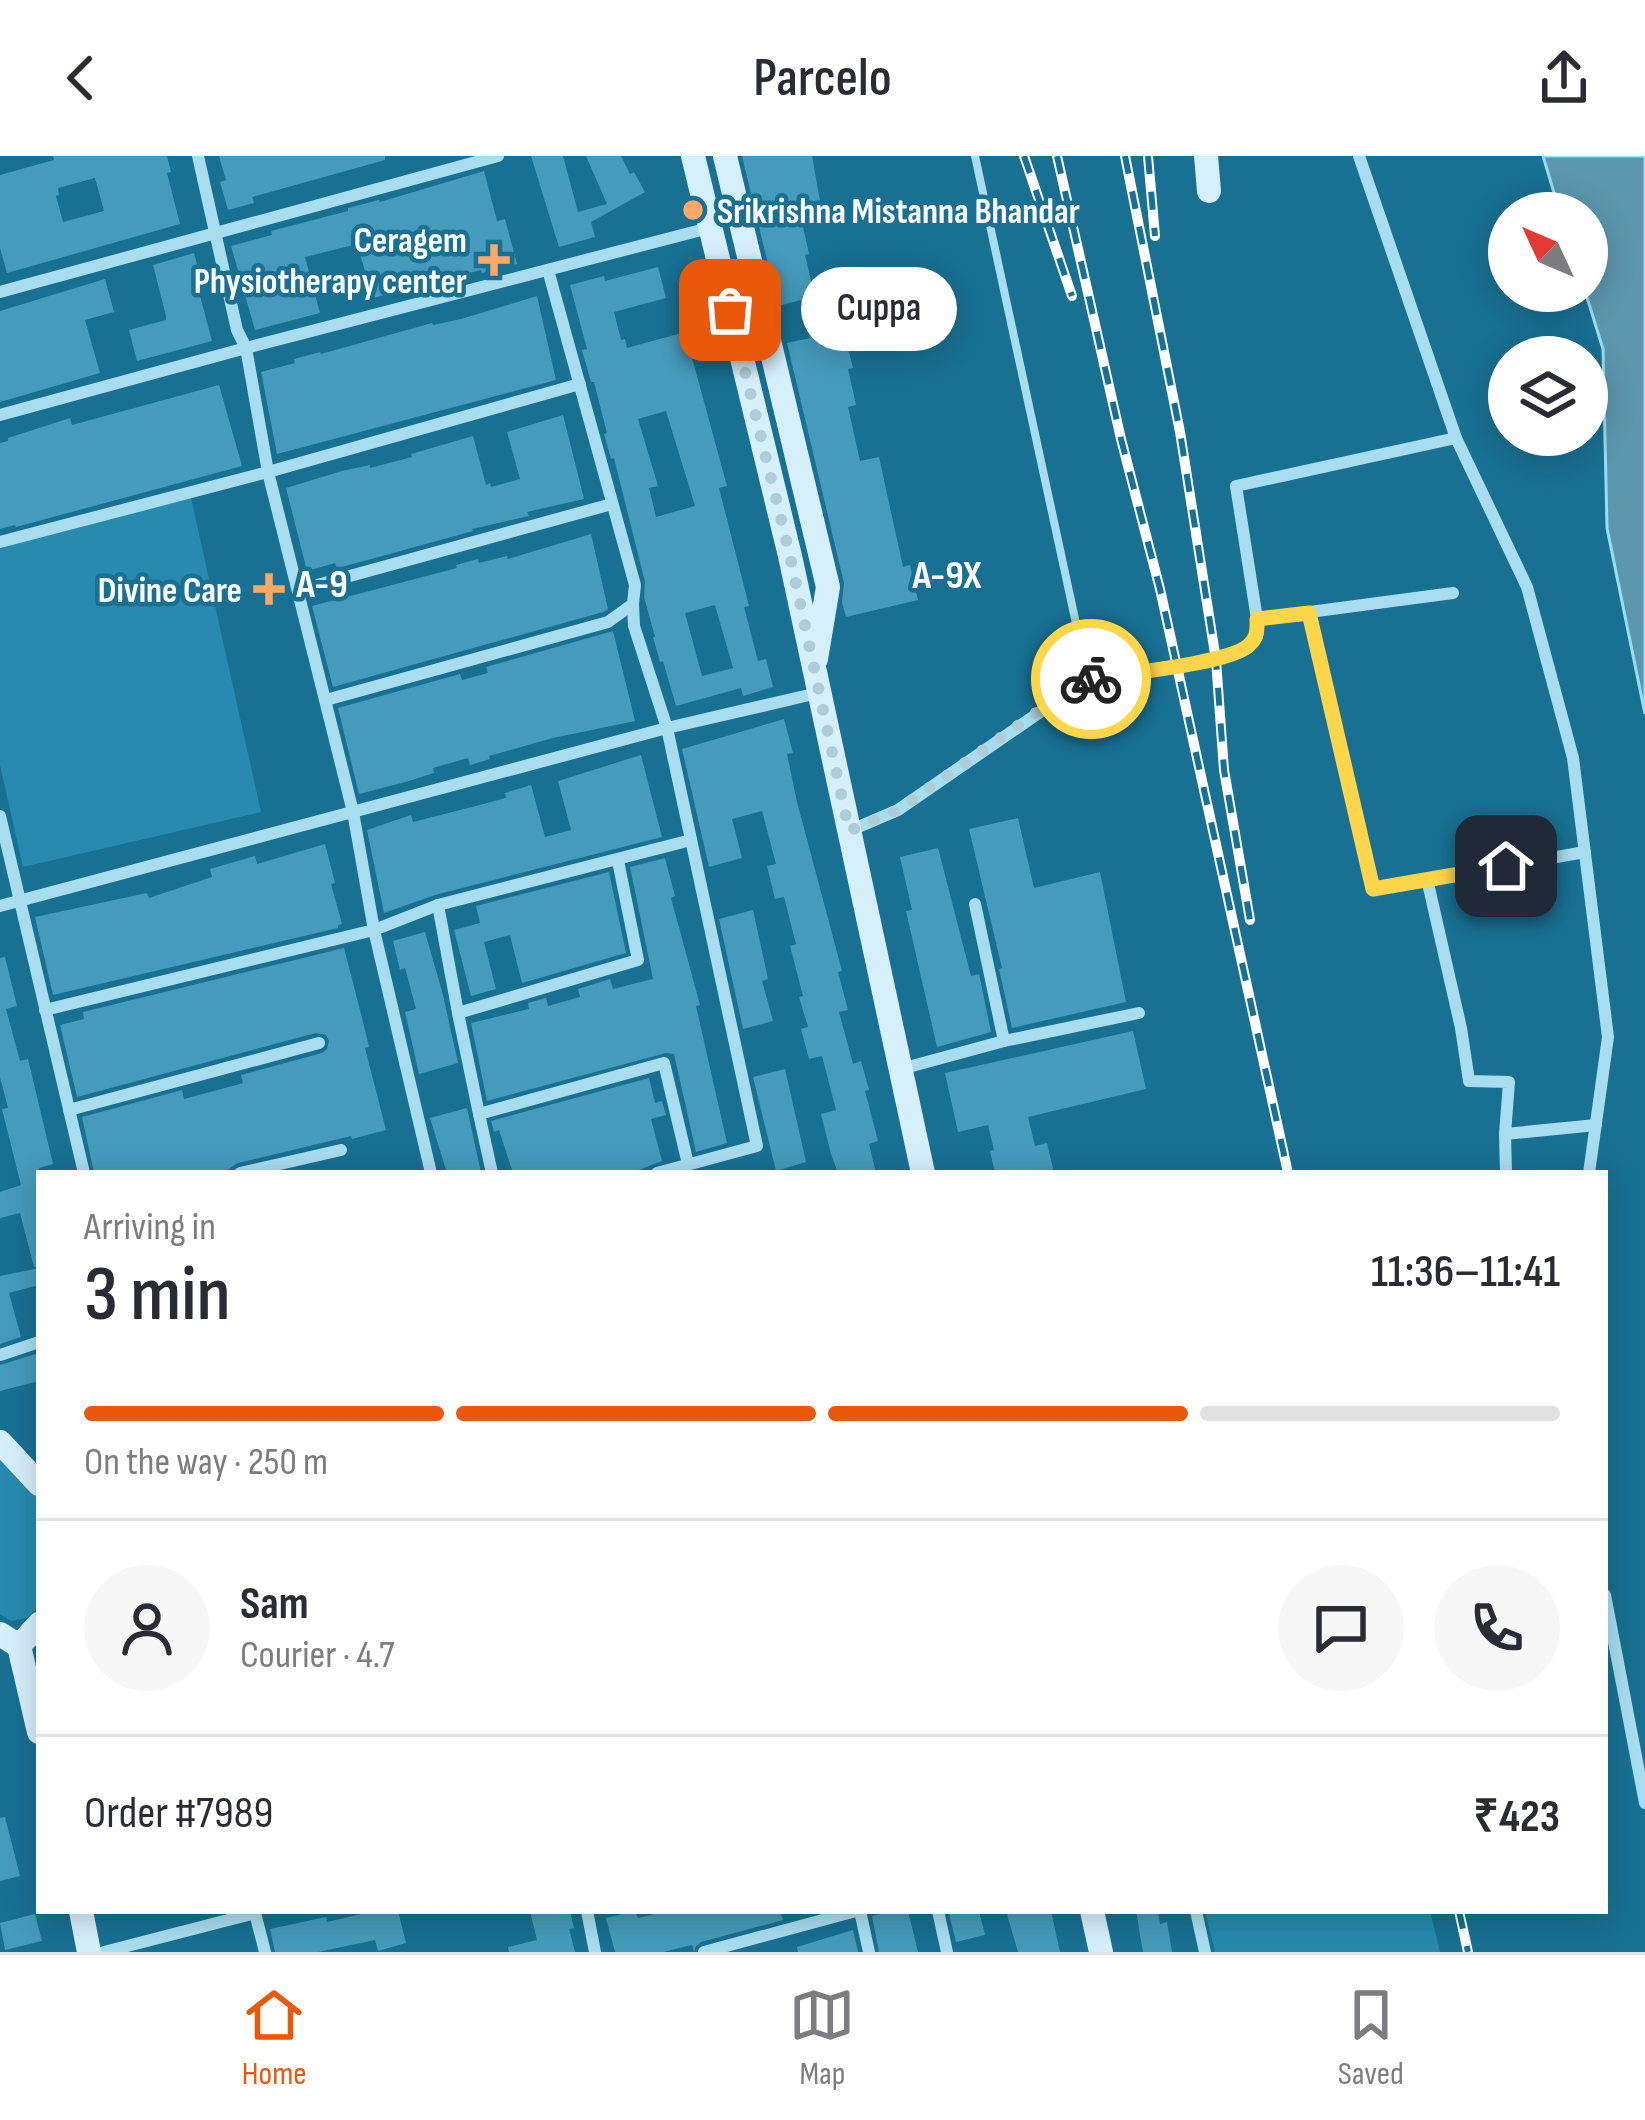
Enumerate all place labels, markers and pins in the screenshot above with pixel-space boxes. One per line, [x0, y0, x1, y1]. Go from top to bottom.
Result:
place label: Srikrishna Mistanna Bhandar [717, 191, 1080, 234]
marker: Srikrishna Mistanna Bhandar [680, 197, 706, 223]
place label: Ceragem Physiotherapy center [194, 220, 467, 304]
marker: Ceragem Physiotherapy center [478, 244, 510, 276]
pin [679, 259, 781, 361]
callout: Cuppa [802, 268, 958, 352]
place label: Divine Care [98, 570, 242, 613]
marker: Divine Care [253, 573, 285, 605]
pin [1455, 815, 1557, 917]

